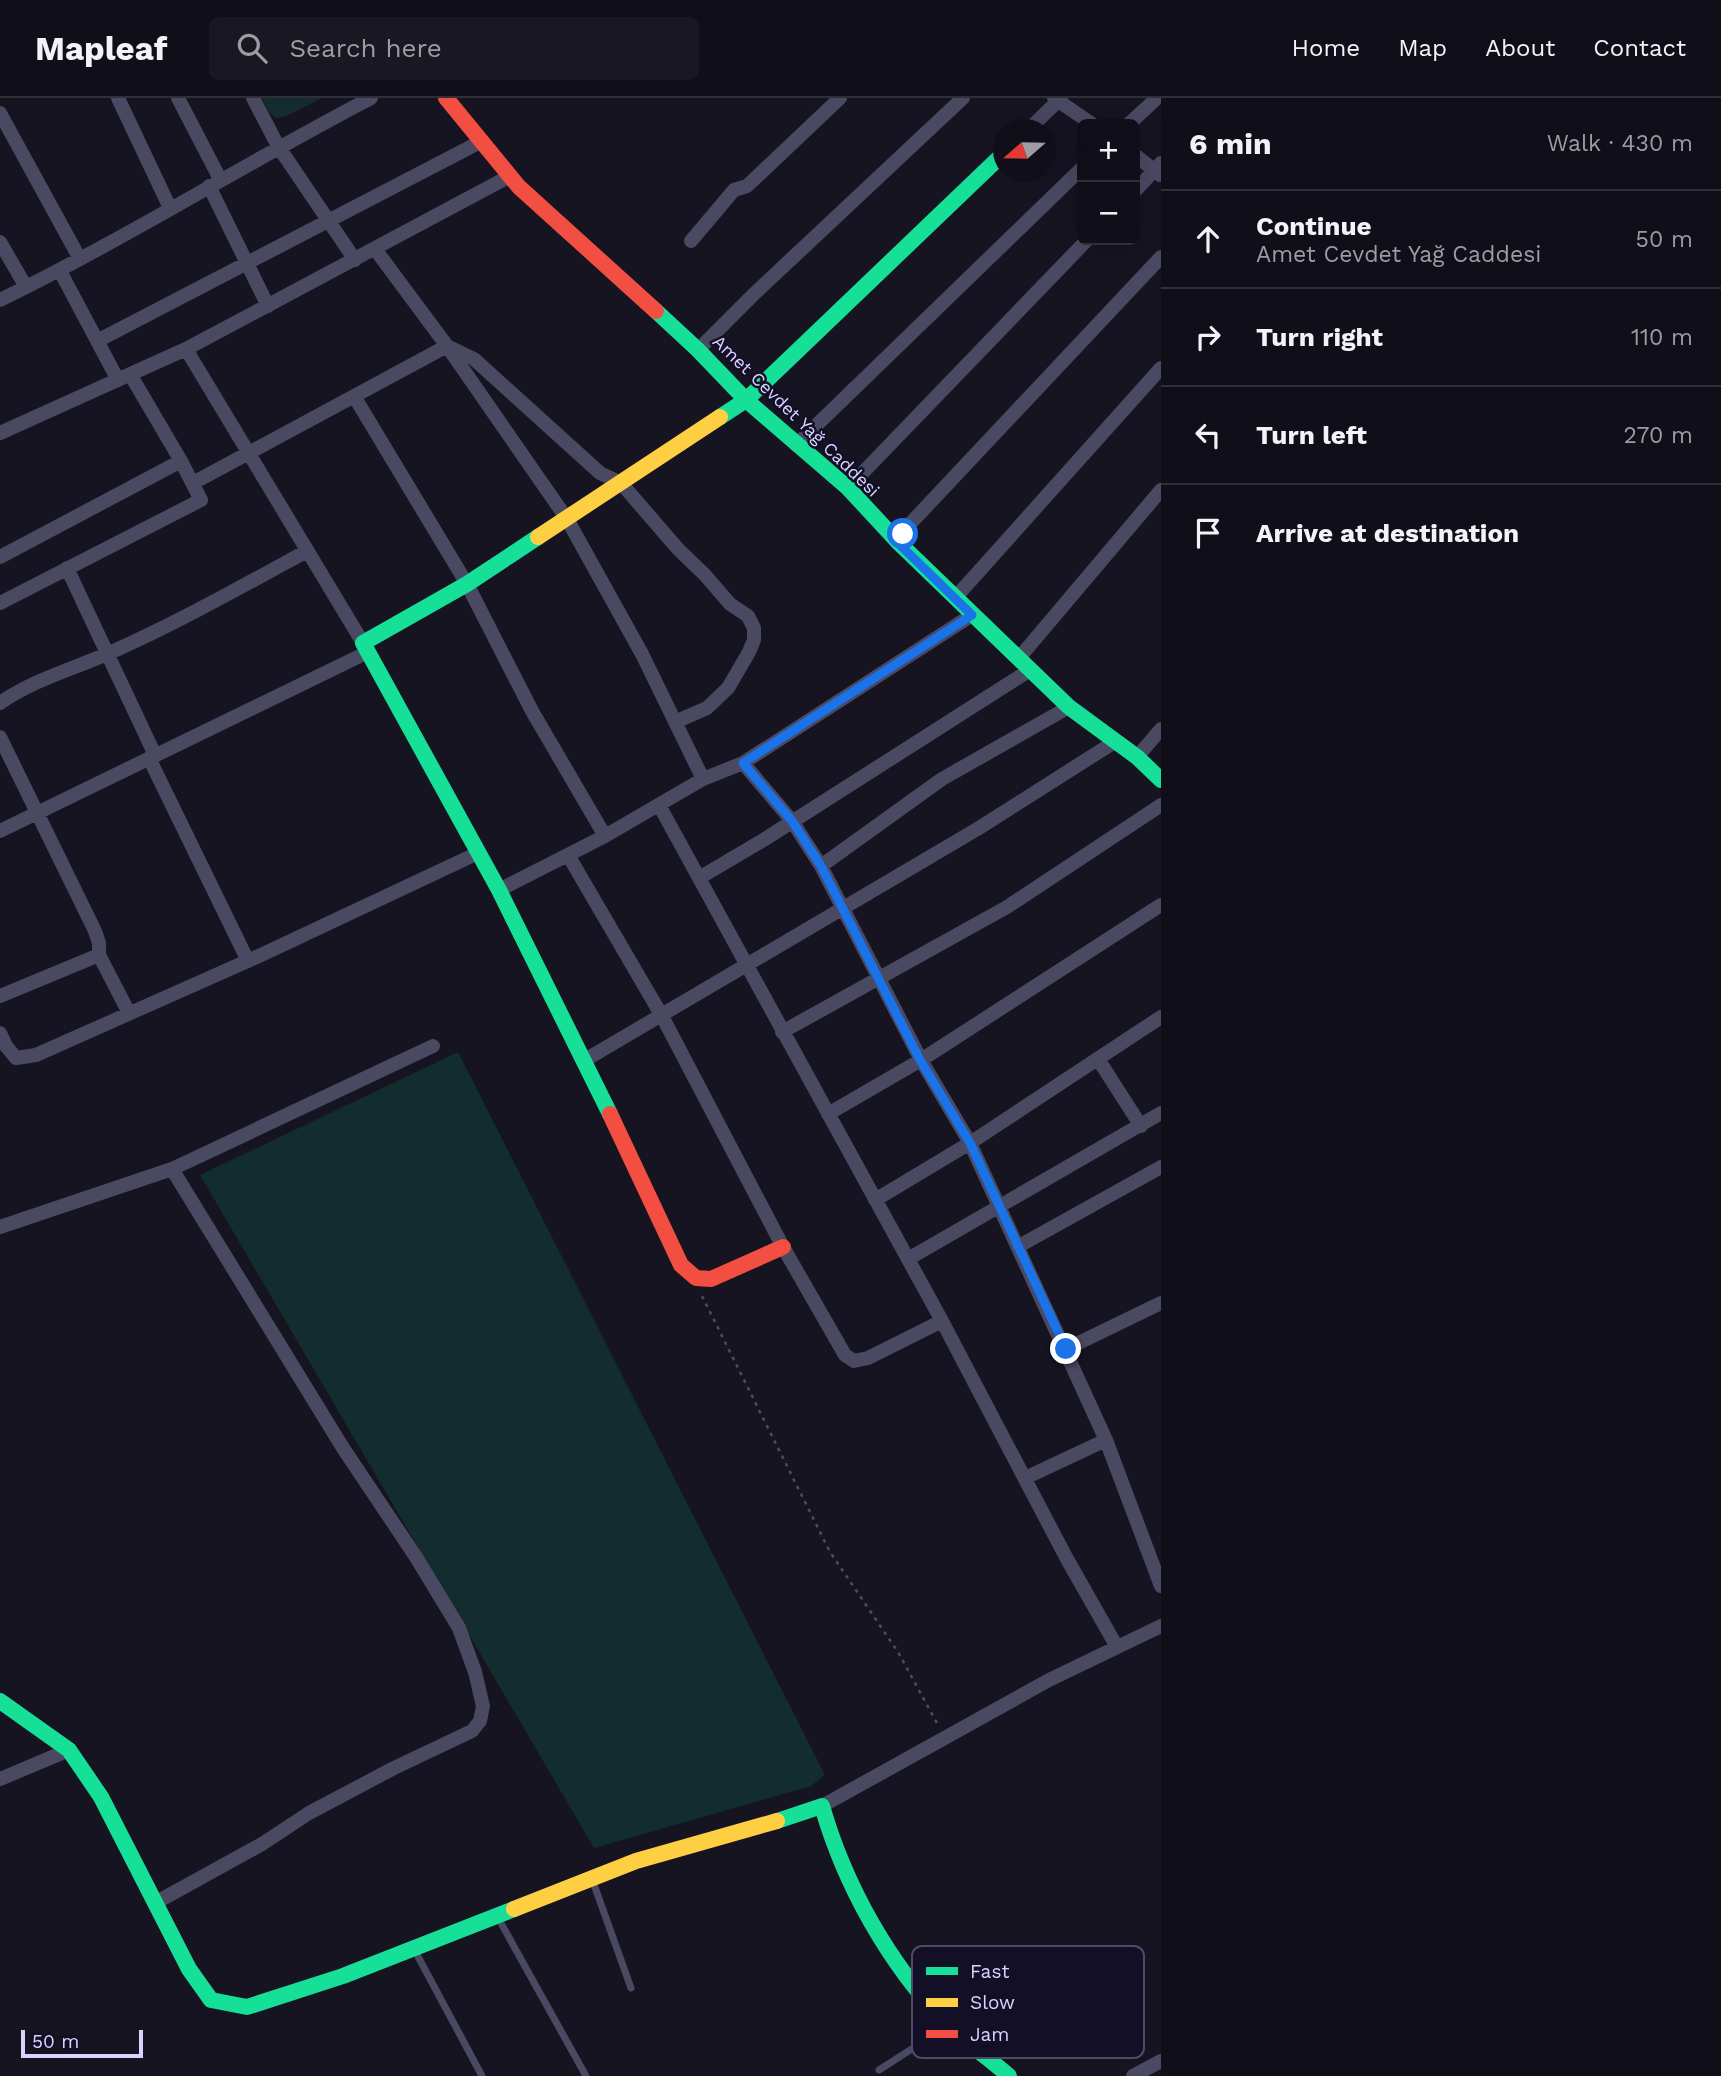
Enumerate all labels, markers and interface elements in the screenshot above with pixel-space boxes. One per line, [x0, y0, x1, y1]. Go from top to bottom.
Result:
search box [209, 17, 699, 80]
text: Mapleaf [35, 29, 167, 68]
icon: search [233, 29, 271, 67]
text: Search here [289, 33, 442, 63]
text: Home [1292, 34, 1360, 62]
text: Map [1398, 34, 1447, 62]
text: About [1485, 34, 1555, 62]
text: Contact [1593, 34, 1686, 62]
north arrow [993, 119, 1056, 182]
map controls [1077, 119, 1140, 245]
button: + [1077, 119, 1140, 182]
text: 6 min [1189, 126, 1272, 161]
text: Walk · 430 m [1547, 130, 1693, 157]
button: − [1077, 182, 1140, 245]
text: Continue [1256, 211, 1372, 241]
icon: ahead [1189, 220, 1227, 258]
text: 50 m [1636, 226, 1693, 253]
text: Amet Cevdet Yağ Caddesi [1256, 241, 1541, 268]
icon: right [1189, 318, 1227, 356]
text: Turn right [1256, 322, 1383, 352]
text: 110 m [1631, 324, 1693, 351]
street label: Amet Cevdet Yağ Caddesi [709, 330, 884, 501]
icon: left [1189, 416, 1227, 454]
text: Turn left [1256, 420, 1367, 450]
text: 270 m [1624, 422, 1693, 449]
icon: arrive [1189, 514, 1227, 552]
route start [887, 518, 918, 549]
text: Arrive at destination [1256, 518, 1519, 548]
route end [1050, 1333, 1081, 1364]
legend [912, 1946, 1144, 2058]
text: Fast [970, 1960, 1009, 1983]
text: Slow [970, 1991, 1015, 2014]
text: Jam [970, 2023, 1009, 2046]
scale bar [21, 2027, 144, 2059]
text: 50 m [32, 2030, 79, 2053]

